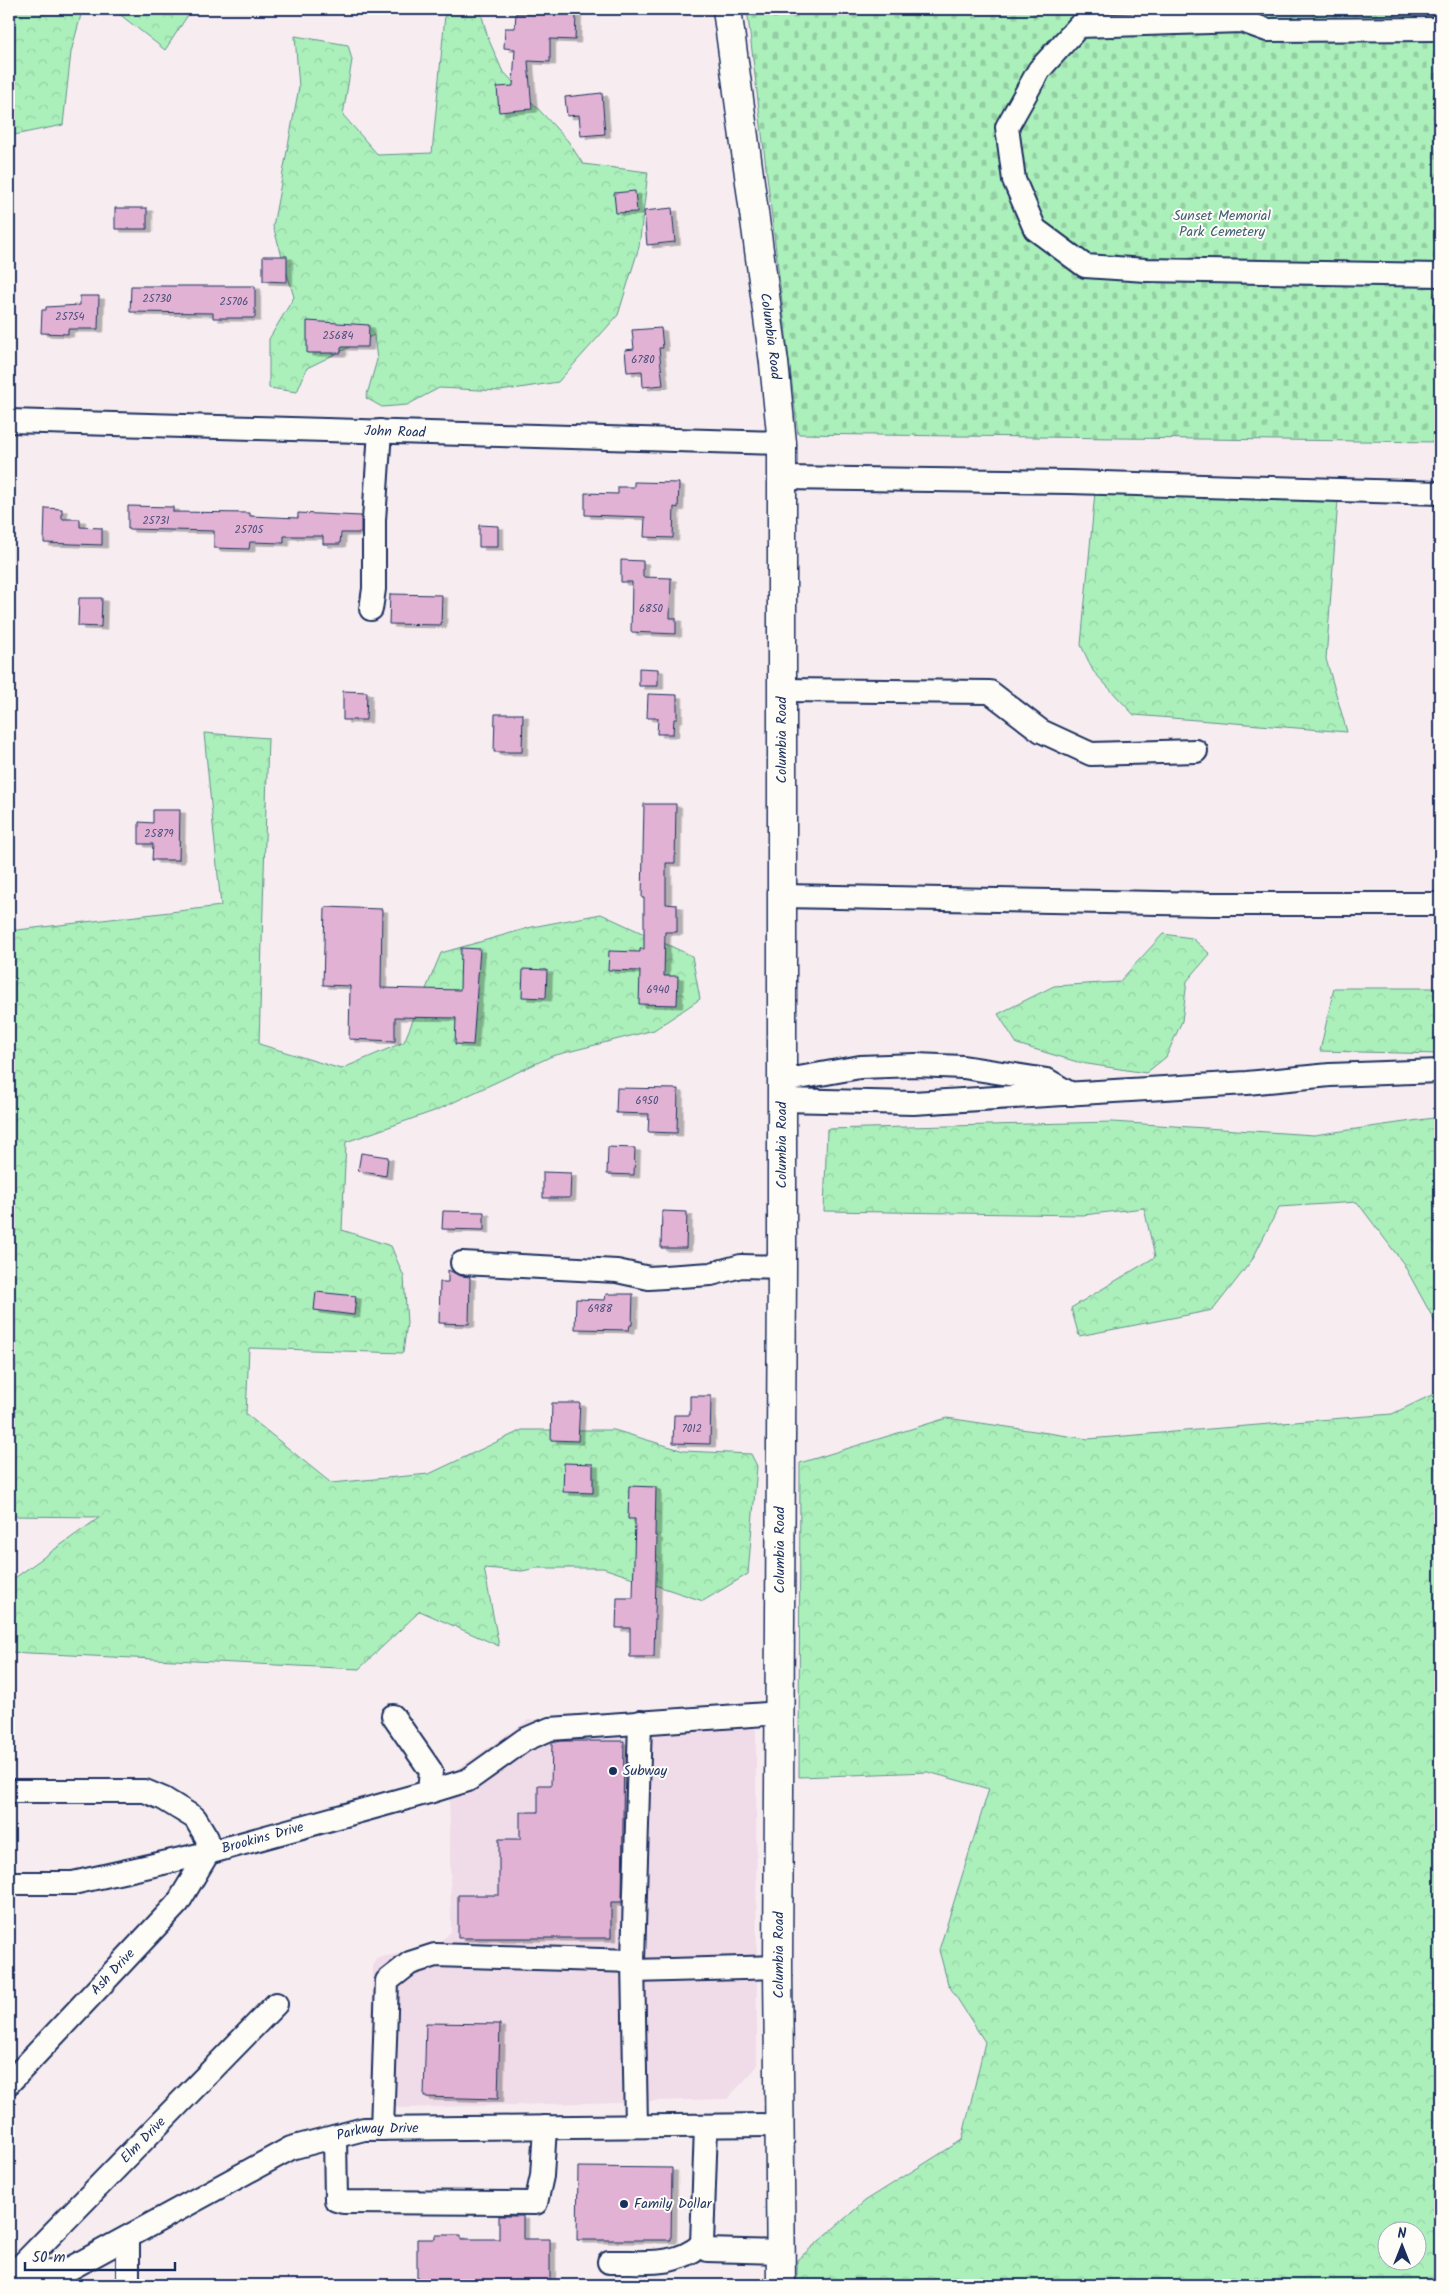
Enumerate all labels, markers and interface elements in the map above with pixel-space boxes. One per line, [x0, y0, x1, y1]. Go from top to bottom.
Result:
park label: Sunset Memorial Park Cemetery [1173, 205, 1271, 243]
house number: 25730 [142, 290, 172, 308]
street label: Columbia Road [754, 292, 787, 381]
house number: 25706 [220, 293, 249, 311]
house number: 25754 [55, 308, 85, 326]
house number: 25684 [322, 327, 354, 345]
house number: 6780 [631, 351, 655, 369]
street label: John Road [364, 420, 427, 444]
house number: 25731 [142, 512, 170, 530]
house number: 25705 [235, 521, 264, 539]
house number: 6850 [639, 600, 664, 618]
street label: Columbia Road [771, 696, 793, 783]
house number: 25879 [144, 825, 174, 843]
house number: 6940 [646, 981, 670, 999]
house number: 6950 [636, 1092, 659, 1110]
street label: Columbia Road [771, 1101, 793, 1188]
house number: 6988 [588, 1300, 613, 1318]
house number: 7012 [682, 1420, 702, 1438]
street label: Columbia Road [769, 1506, 791, 1593]
place label: Subway [623, 1760, 668, 1782]
marker: Subway [607, 1765, 619, 1777]
street label: Brookins Drive [219, 1816, 307, 1860]
street label: Columbia Road [768, 1911, 790, 1998]
street label: Ash Drive [86, 1943, 141, 2000]
street label: Elm Drive [115, 2111, 172, 2169]
street label: Parkway Drive [334, 2117, 419, 2147]
place label: Family Dollar [634, 2193, 713, 2215]
marker: Family Dollar [618, 2198, 630, 2210]
north arrow [1376, 2222, 1426, 2272]
text: N [1398, 2223, 1407, 2245]
scale bar [25, 2239, 175, 2271]
text: 50 m [32, 2246, 66, 2270]

